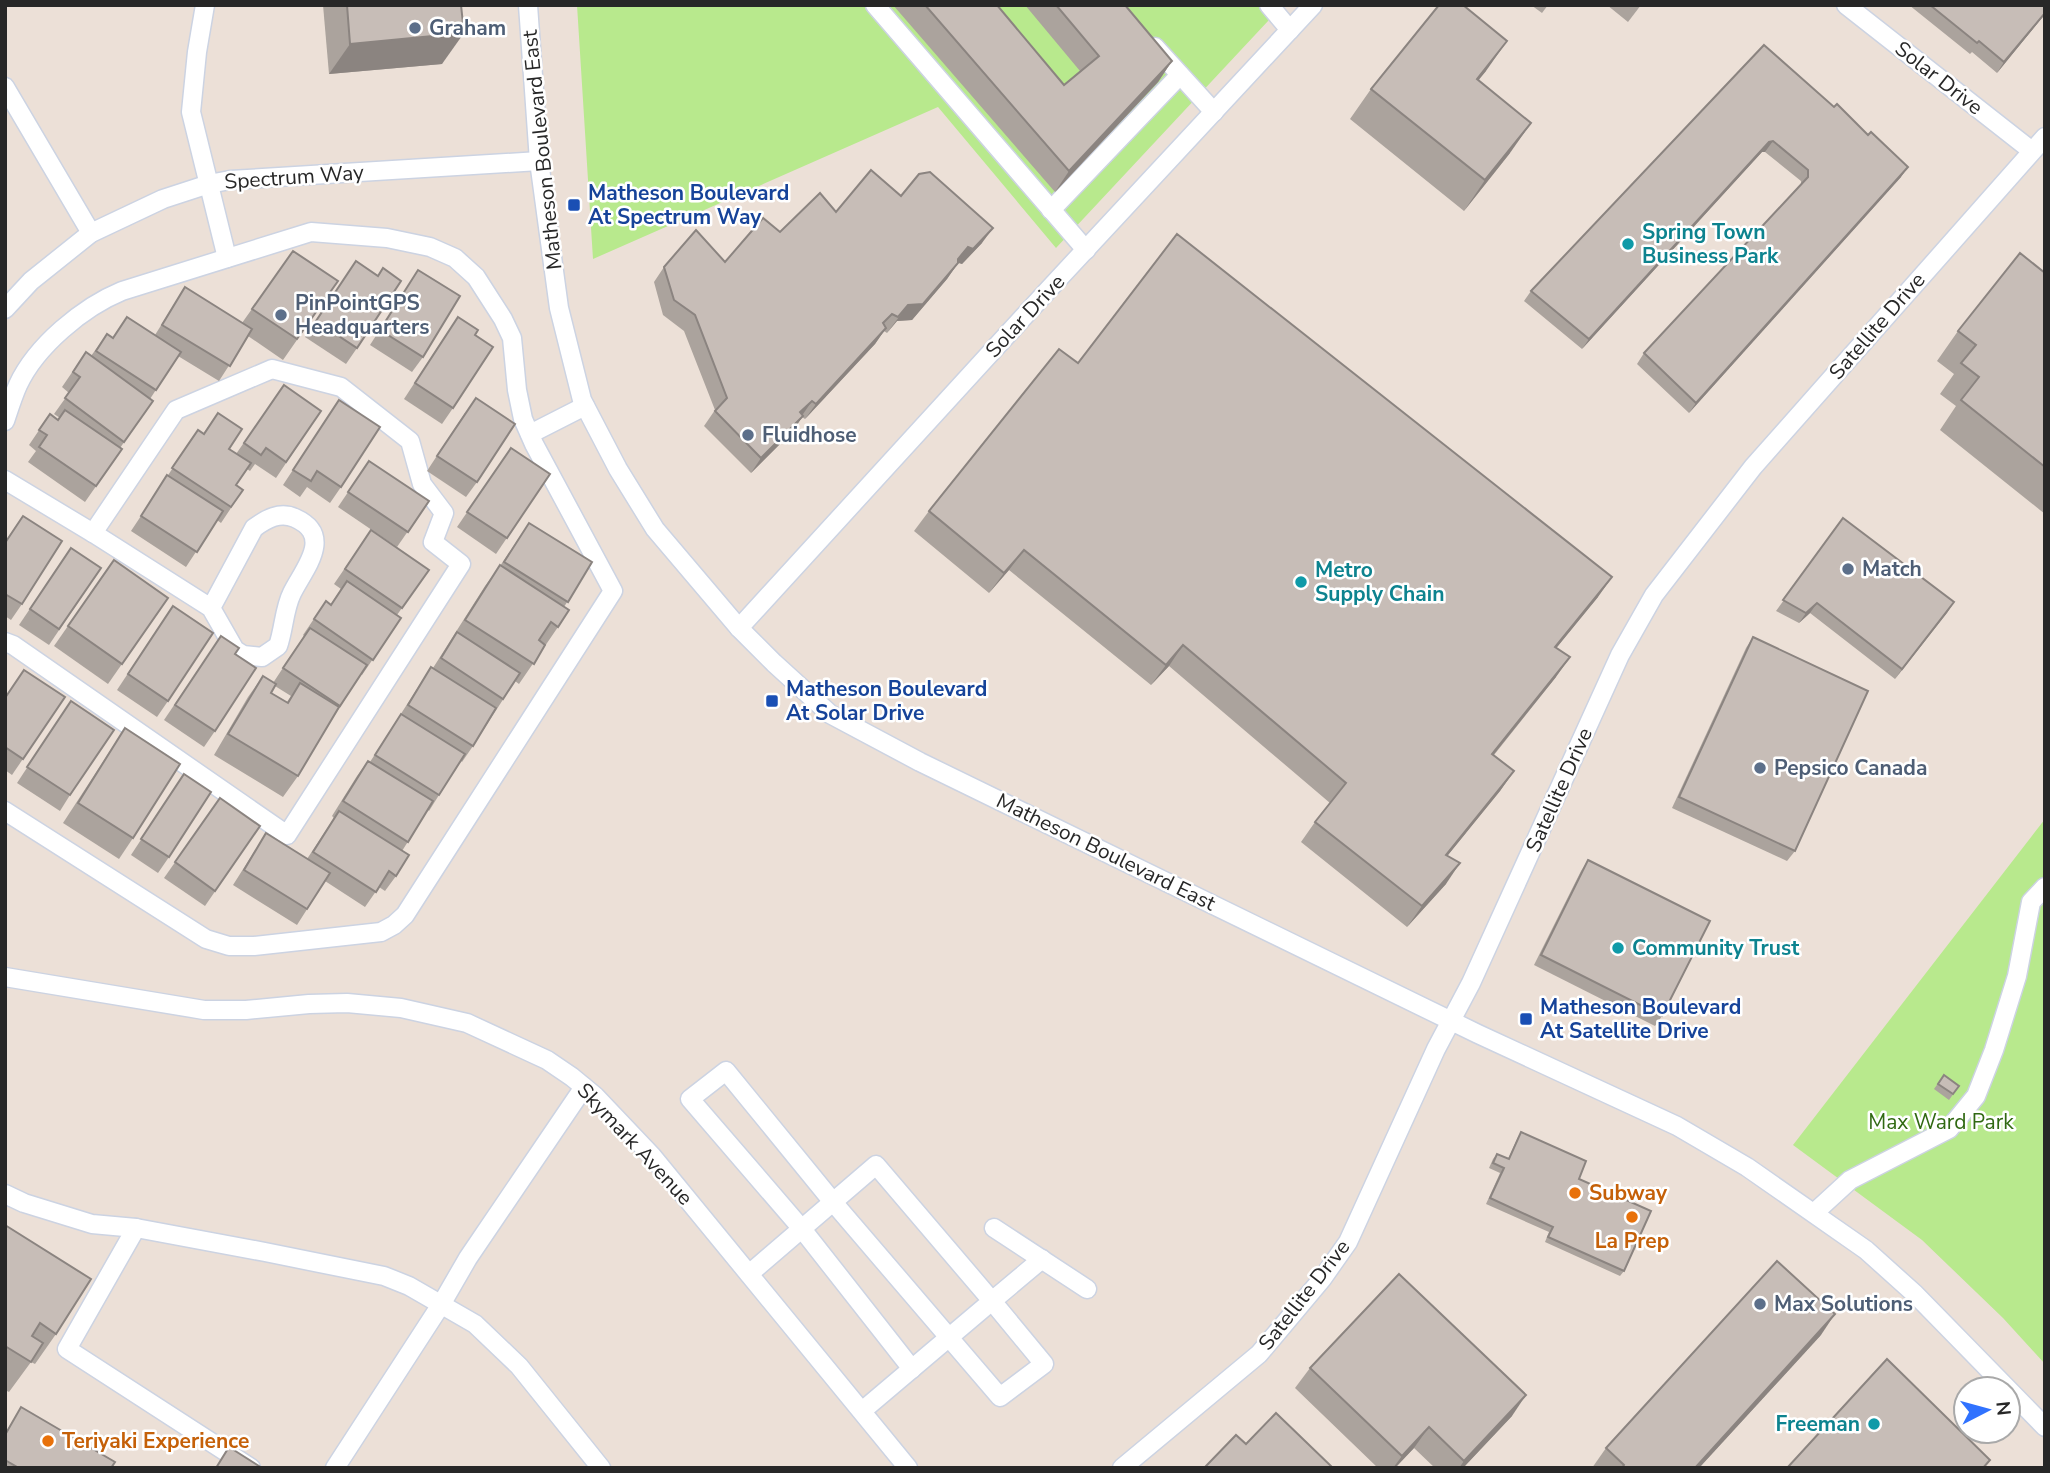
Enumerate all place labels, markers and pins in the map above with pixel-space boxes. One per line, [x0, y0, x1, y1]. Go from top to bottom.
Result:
place label: Graham [429, 14, 506, 42]
marker: Graham [407, 20, 423, 36]
place label: Matheson Boulevard At Spectrum Way [588, 179, 789, 231]
marker: Matheson Boulevard At Spectrum Way [566, 197, 582, 213]
place label: Spring Town Business Park [1642, 218, 1779, 270]
marker: Spring Town Business Park [1620, 236, 1636, 252]
place label: PinPointGPS Headquarters [295, 289, 429, 341]
marker: PinPointGPS Headquarters [273, 307, 289, 323]
place label: Fluidhose [762, 421, 857, 449]
marker: Fluidhose [740, 427, 756, 443]
place label: Match [1862, 555, 1922, 583]
place label: Metro Supply Chain [1315, 556, 1444, 608]
marker: Match [1840, 561, 1856, 577]
marker: Metro Supply Chain [1293, 574, 1309, 590]
place label: Matheson Boulevard At Solar Drive [786, 675, 987, 727]
marker: Matheson Boulevard At Solar Drive [764, 693, 780, 709]
place label: Pepsico Canada [1774, 754, 1927, 782]
marker: Pepsico Canada [1752, 760, 1768, 776]
place label: Community Trust [1632, 934, 1800, 962]
marker: Community Trust [1610, 940, 1626, 956]
place label: Matheson Boulevard At Satellite Drive [1540, 993, 1741, 1045]
marker: Matheson Boulevard At Satellite Drive [1518, 1011, 1534, 1027]
place label: Subway [1589, 1179, 1668, 1207]
marker: Subway [1567, 1185, 1583, 1201]
marker: La Prep [1624, 1209, 1640, 1225]
place label: La Prep [1595, 1227, 1669, 1255]
place label: Max Solutions [1774, 1290, 1913, 1318]
marker: Max Solutions [1752, 1296, 1768, 1312]
place label: Freeman [1775, 1410, 1860, 1438]
marker: Freeman [1866, 1416, 1882, 1432]
place label: Teriyaki Experience [62, 1427, 249, 1455]
marker: Teriyaki Experience [40, 1433, 56, 1449]

